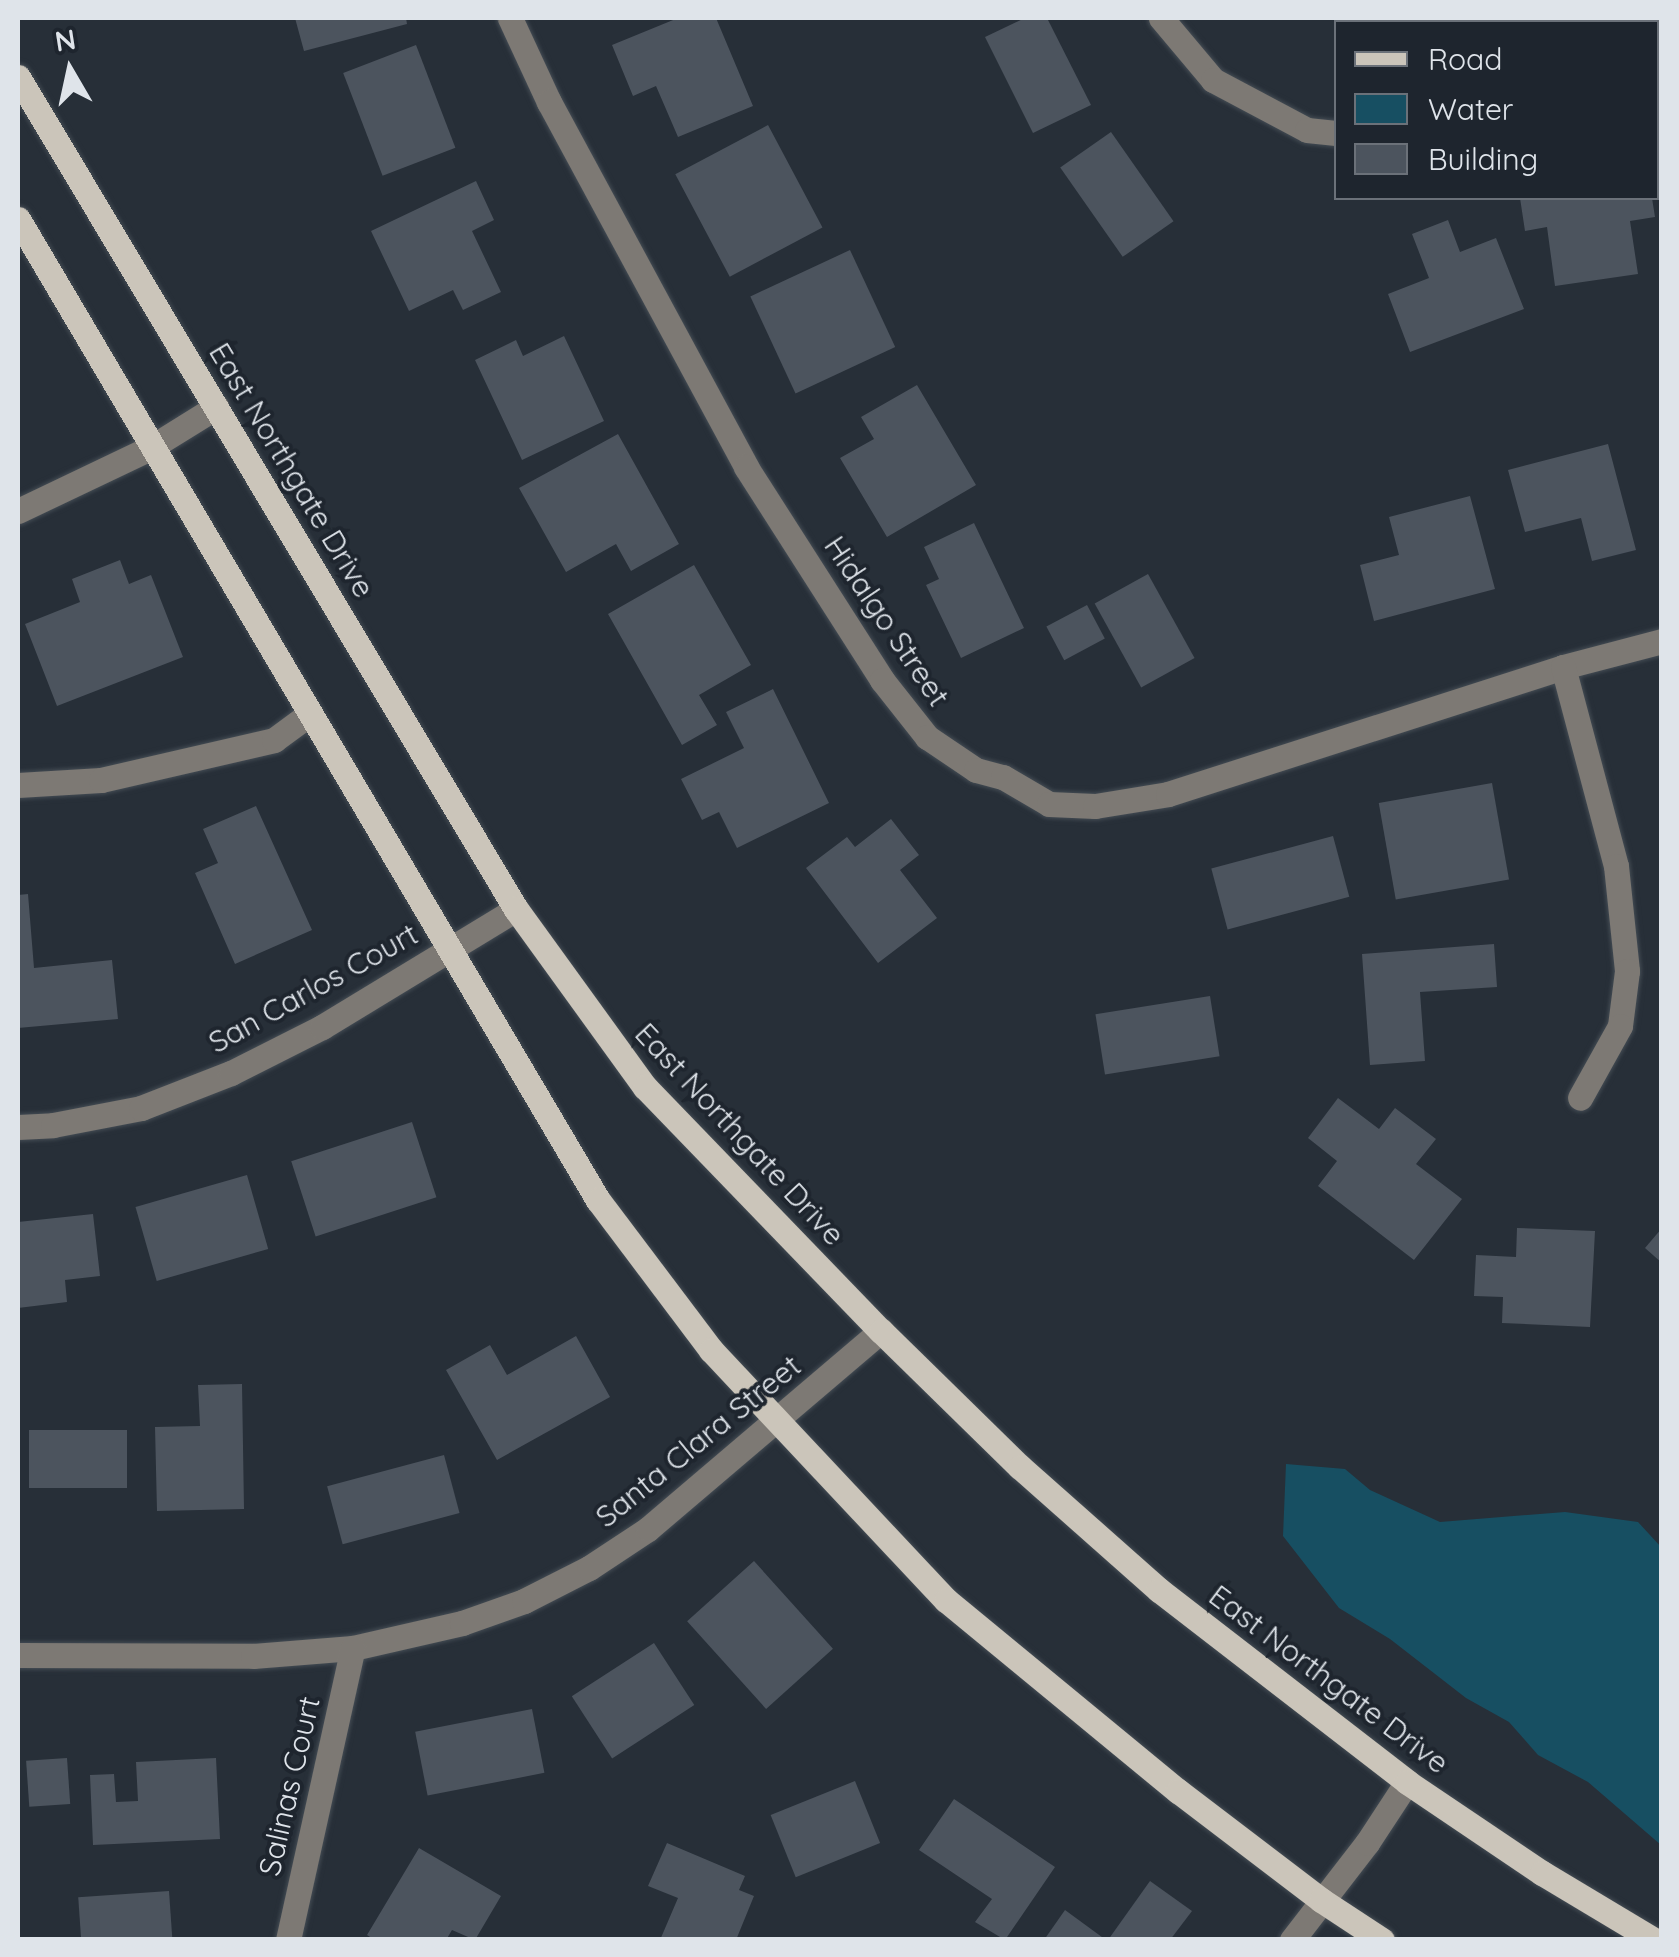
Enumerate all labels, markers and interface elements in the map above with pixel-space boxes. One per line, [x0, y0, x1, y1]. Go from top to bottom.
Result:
north arrow [20, 20, 120, 120]
legend [1334, 20, 1659, 200]
text: N [52, 21, 78, 59]
text: Road [1428, 40, 1502, 78]
text: Water [1428, 90, 1513, 128]
text: Building [1428, 140, 1538, 178]
street label: East Northgate Drive [202, 336, 382, 604]
street label: Hidalgo Street [817, 529, 957, 713]
street label: San Carlos Court [202, 916, 424, 1060]
street label: East Northgate Drive [628, 1015, 852, 1253]
street label: Santa Clara Street [588, 1347, 808, 1535]
street label: East Northgate Drive [1202, 1577, 1456, 1781]
street label: Salinas Court [251, 1693, 327, 1879]

